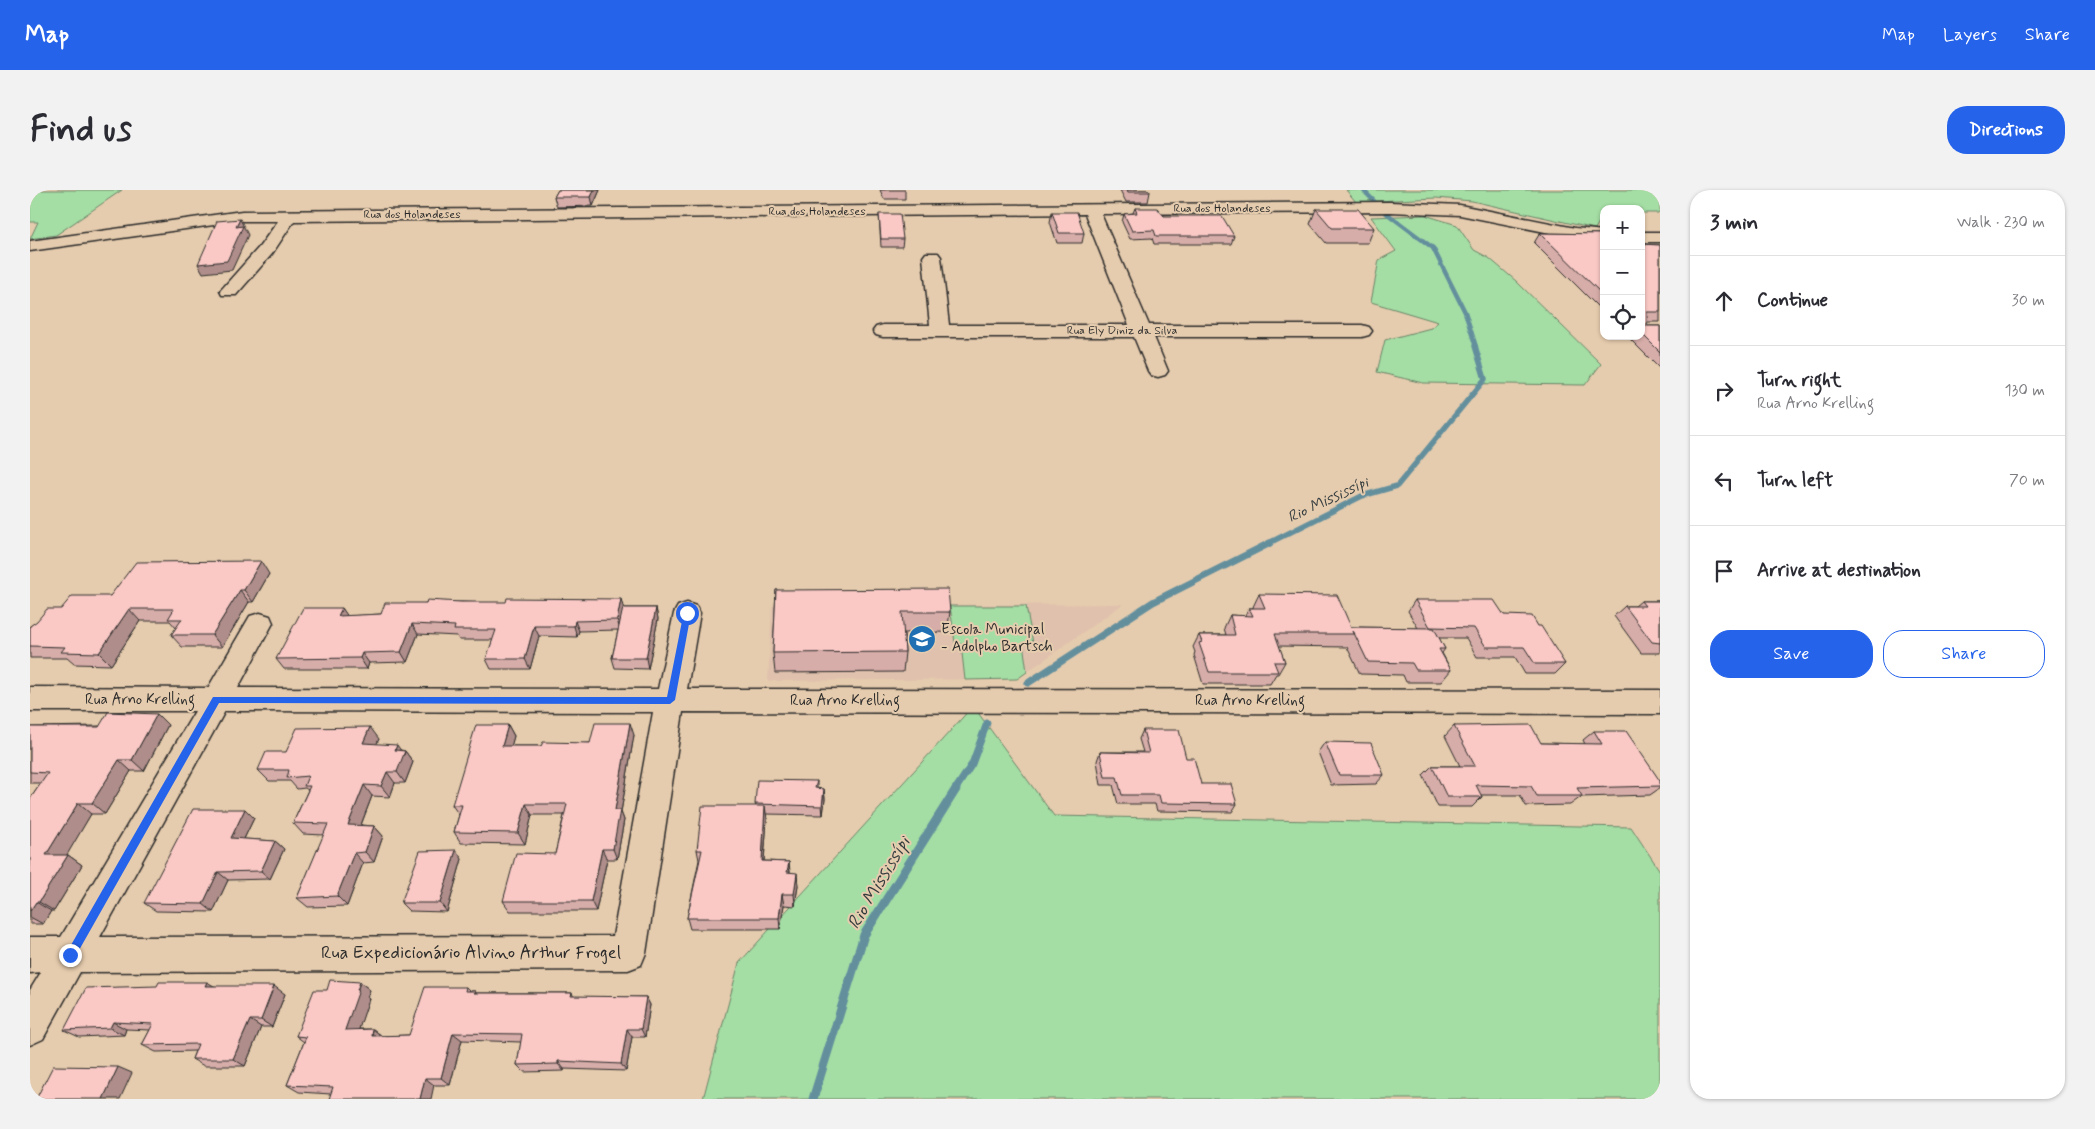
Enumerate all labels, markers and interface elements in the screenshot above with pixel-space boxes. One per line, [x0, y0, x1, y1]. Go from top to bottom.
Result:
text: Map [25, 20, 69, 51]
text: Map [1882, 23, 1915, 47]
text: Layers [1943, 23, 1997, 47]
text: Share [2025, 23, 2070, 47]
button: Directions [1947, 106, 2065, 154]
text: Find us [30, 107, 132, 153]
street label: Rua dos Holandeses [1173, 201, 1271, 217]
street label: Rua dos Holandeses [768, 204, 866, 220]
map controls [1600, 205, 1645, 340]
button: + [1600, 205, 1645, 250]
street label: Rua dos Holandeses [363, 207, 461, 223]
text: 3 min [1710, 209, 1758, 237]
text: Walk · 230 m [1957, 212, 2045, 233]
button: − [1600, 250, 1645, 295]
icon: ahead [1710, 287, 1738, 315]
text: Continue [1757, 288, 1828, 313]
text: 30 m [2012, 290, 2045, 311]
button: locate [1600, 295, 1645, 340]
street label: Rua Ely Diniz da Silva [1067, 323, 1177, 339]
text: Turn right [1757, 368, 1841, 393]
icon: right [1710, 377, 1738, 405]
text: 130 m [2004, 380, 2045, 401]
text: Rua Arno Krelling [1757, 393, 1874, 414]
icon: left [1710, 467, 1738, 495]
text: Turn left [1757, 468, 1833, 493]
text: 70 m [2009, 470, 2045, 491]
water label: Rio Mississípi [1284, 471, 1373, 528]
icon: arrive [1710, 557, 1738, 585]
text: Arrive at destination [1757, 558, 1921, 583]
route start [676, 602, 699, 625]
place label: Escola Municipal - Adolpho Bartsch [941, 620, 1053, 657]
school or university icon: Escola Municipal - Adolpho Bartsch [907, 624, 937, 654]
button: Save [1710, 630, 1873, 678]
button: Share [1883, 630, 2045, 678]
street label: Rua Arno Krelling [85, 690, 195, 711]
street label: Rua Arno Krelling [790, 691, 900, 712]
street label: Rua Arno Krelling [1195, 691, 1305, 712]
water label: Rio Mississípi [842, 831, 917, 934]
street label: Rua Expedicionário Alvino Arthur Frogel [321, 941, 621, 965]
route end [59, 944, 82, 967]

